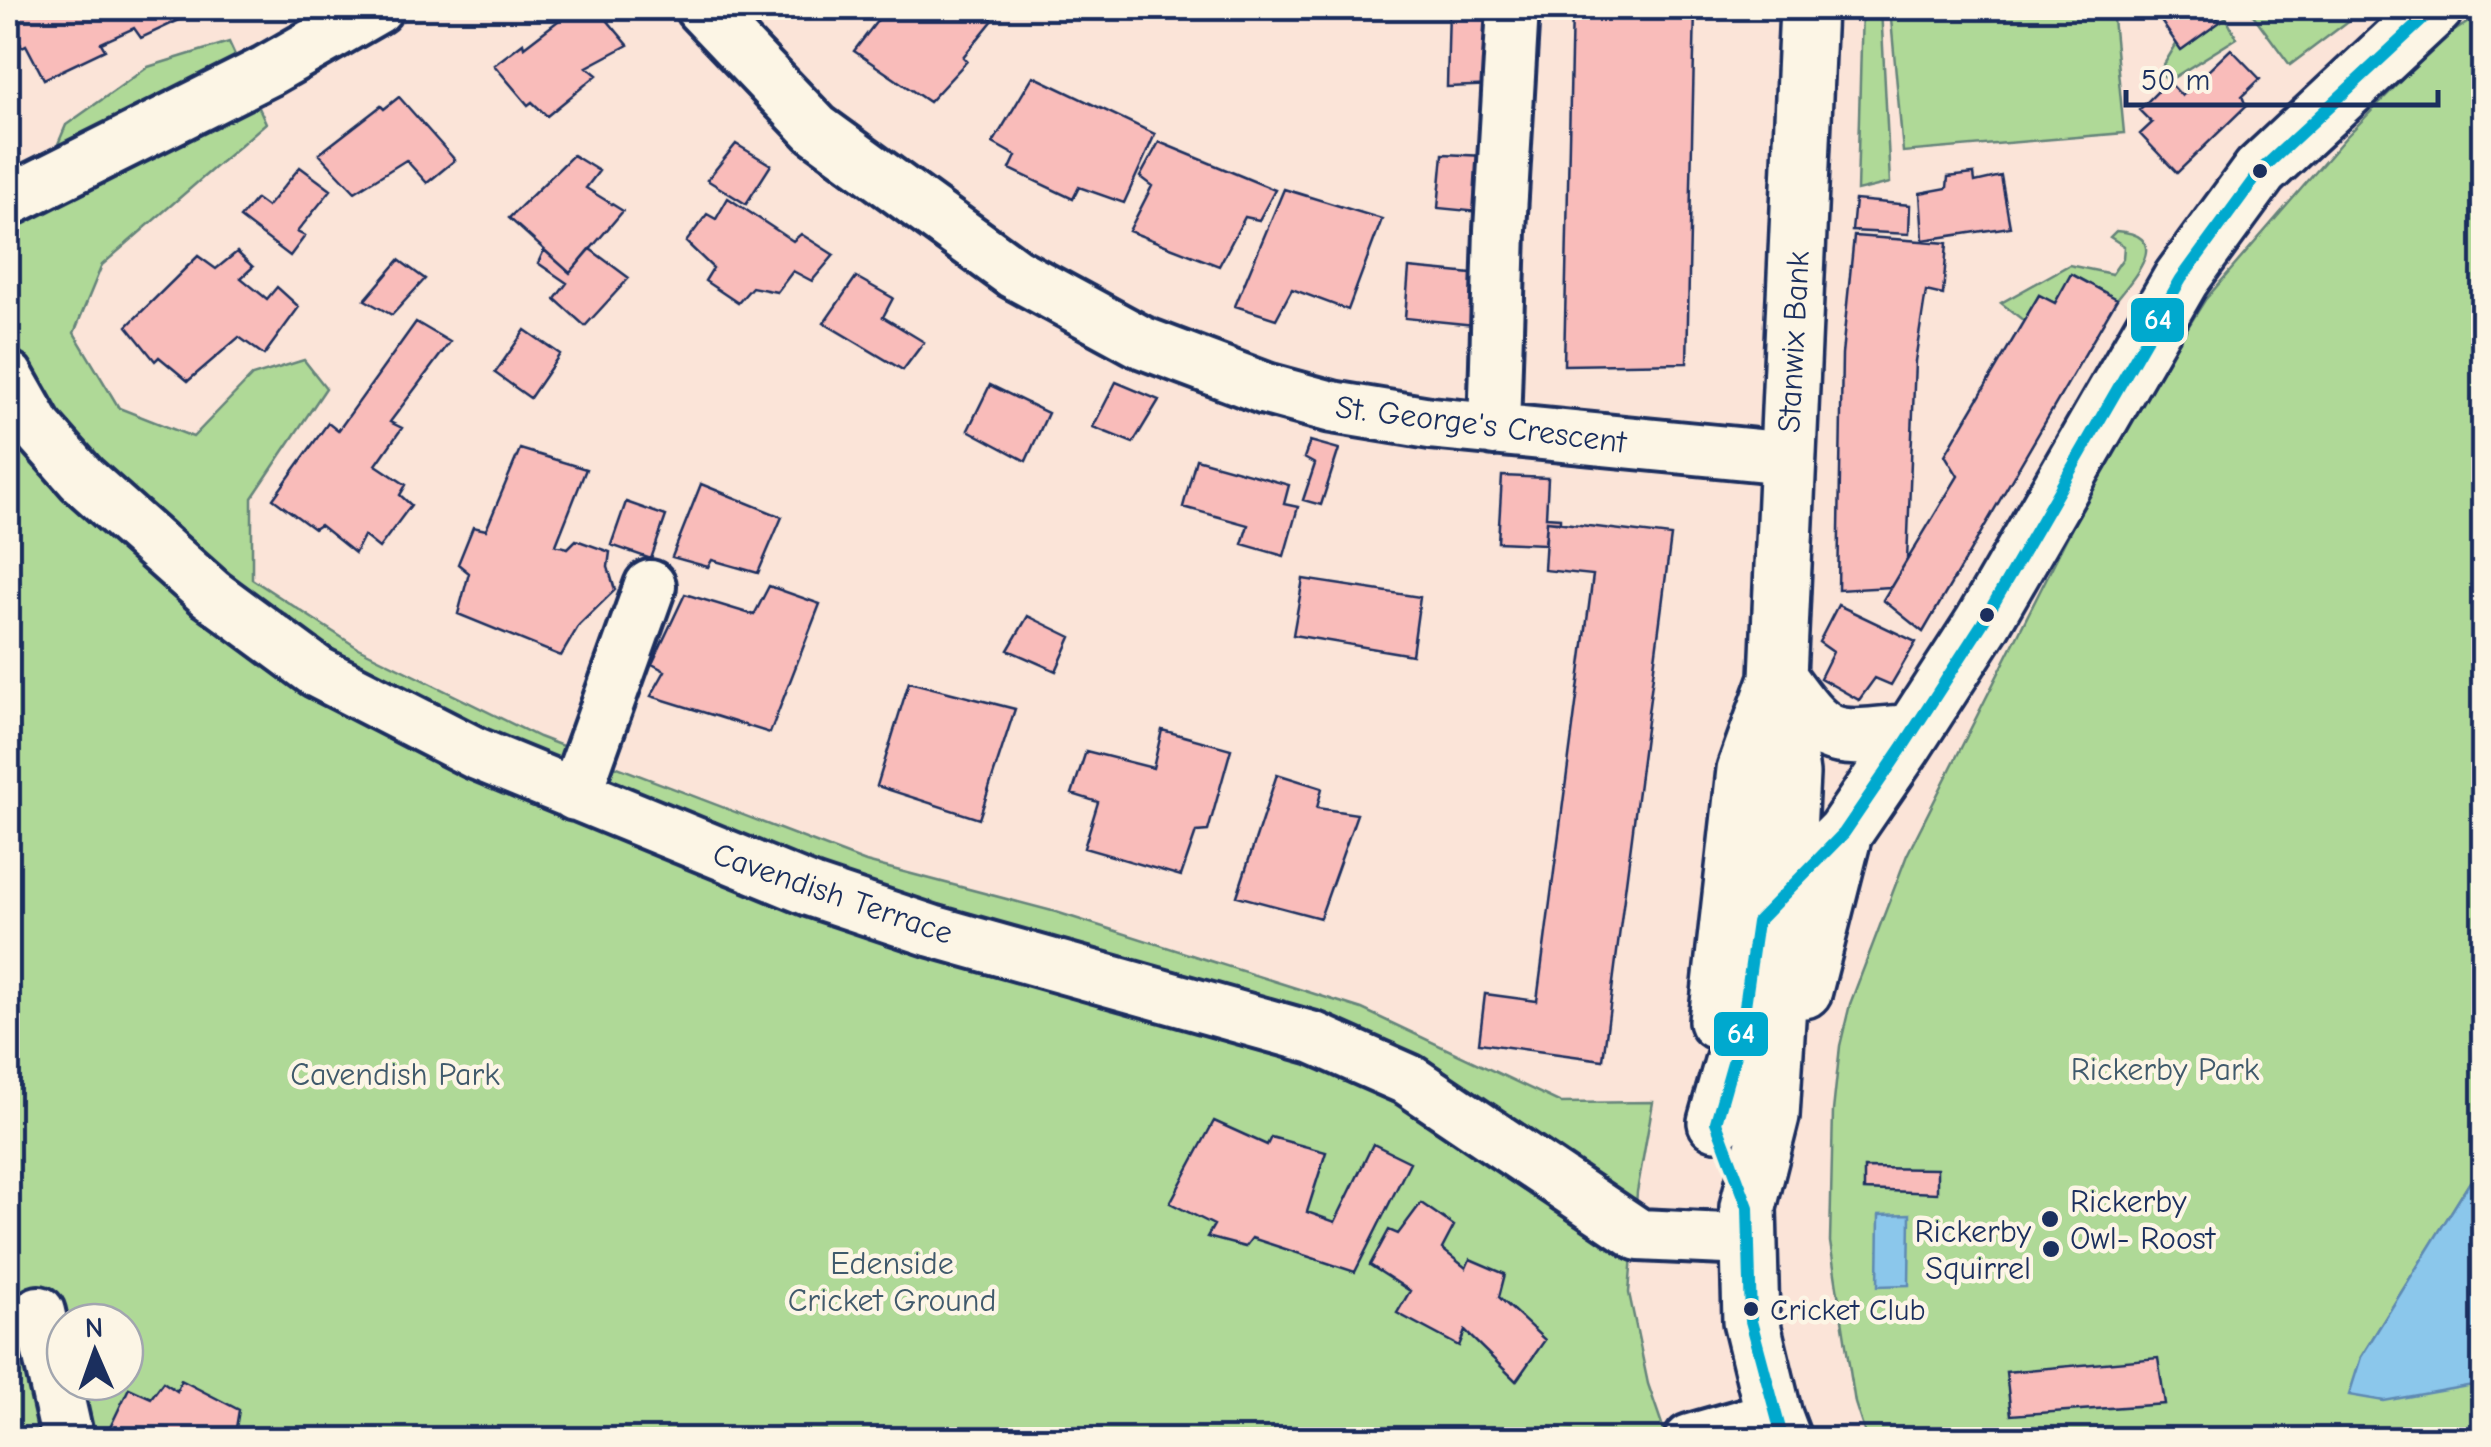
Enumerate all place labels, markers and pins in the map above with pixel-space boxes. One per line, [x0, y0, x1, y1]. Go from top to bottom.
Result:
unlabelled marker [2250, 161, 2270, 181]
unlabelled marker [1977, 605, 1997, 625]
place label: Rickerby Owl- Roost [2070, 1183, 2216, 1257]
marker: Rickerby Owl- Roost [2039, 1208, 2061, 1230]
place label: Rickerby Squirrel [1914, 1213, 2032, 1287]
marker: Rickerby Squirrel [2040, 1238, 2062, 1260]
place label: Cricket Club [1770, 1293, 1926, 1328]
marker: Cricket Club [1741, 1299, 1761, 1319]

